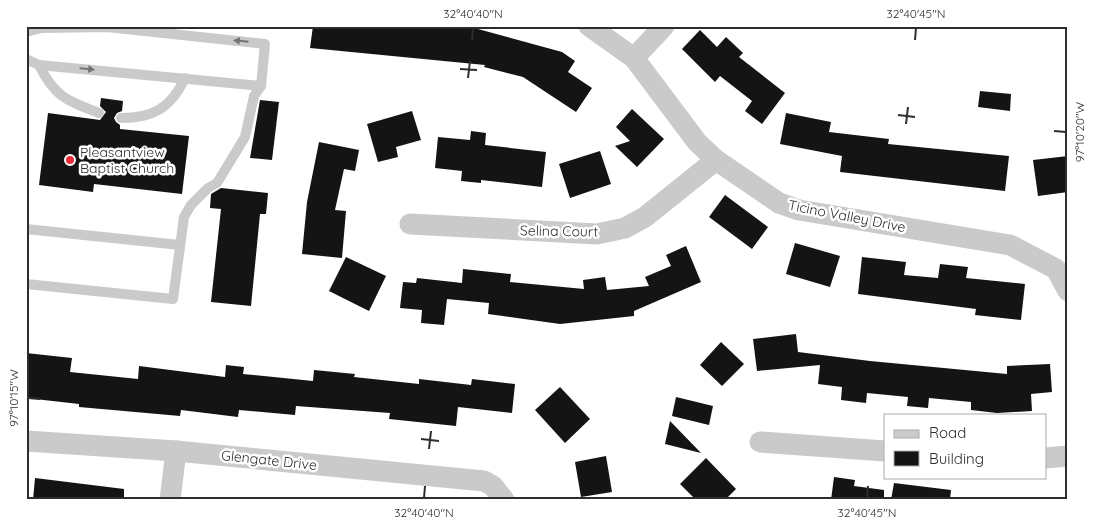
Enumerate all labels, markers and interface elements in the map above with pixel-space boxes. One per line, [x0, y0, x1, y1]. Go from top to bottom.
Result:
text: 32°40'40"N [443, 6, 503, 21]
text: 32°40'45"N [887, 6, 946, 21]
one-way arrow [233, 37, 249, 45]
one-way arrow [79, 65, 95, 73]
text: 97°10'20"W [1072, 101, 1087, 162]
place label: Pleasantview Baptist Church [80, 143, 174, 177]
marker: Pleasantview Baptist Church [64, 154, 76, 166]
street label: Ticino Valley Drive [787, 196, 907, 236]
street label: Selina Court [520, 221, 598, 241]
text: 97°10'15"W [6, 369, 21, 427]
legend [884, 414, 1046, 478]
text: Road [929, 423, 966, 442]
street label: Glengate Drive [220, 446, 318, 474]
text: Building [929, 449, 984, 468]
text: 32°40'40"N [394, 505, 454, 520]
text: 32°40'45"N [838, 505, 897, 520]

